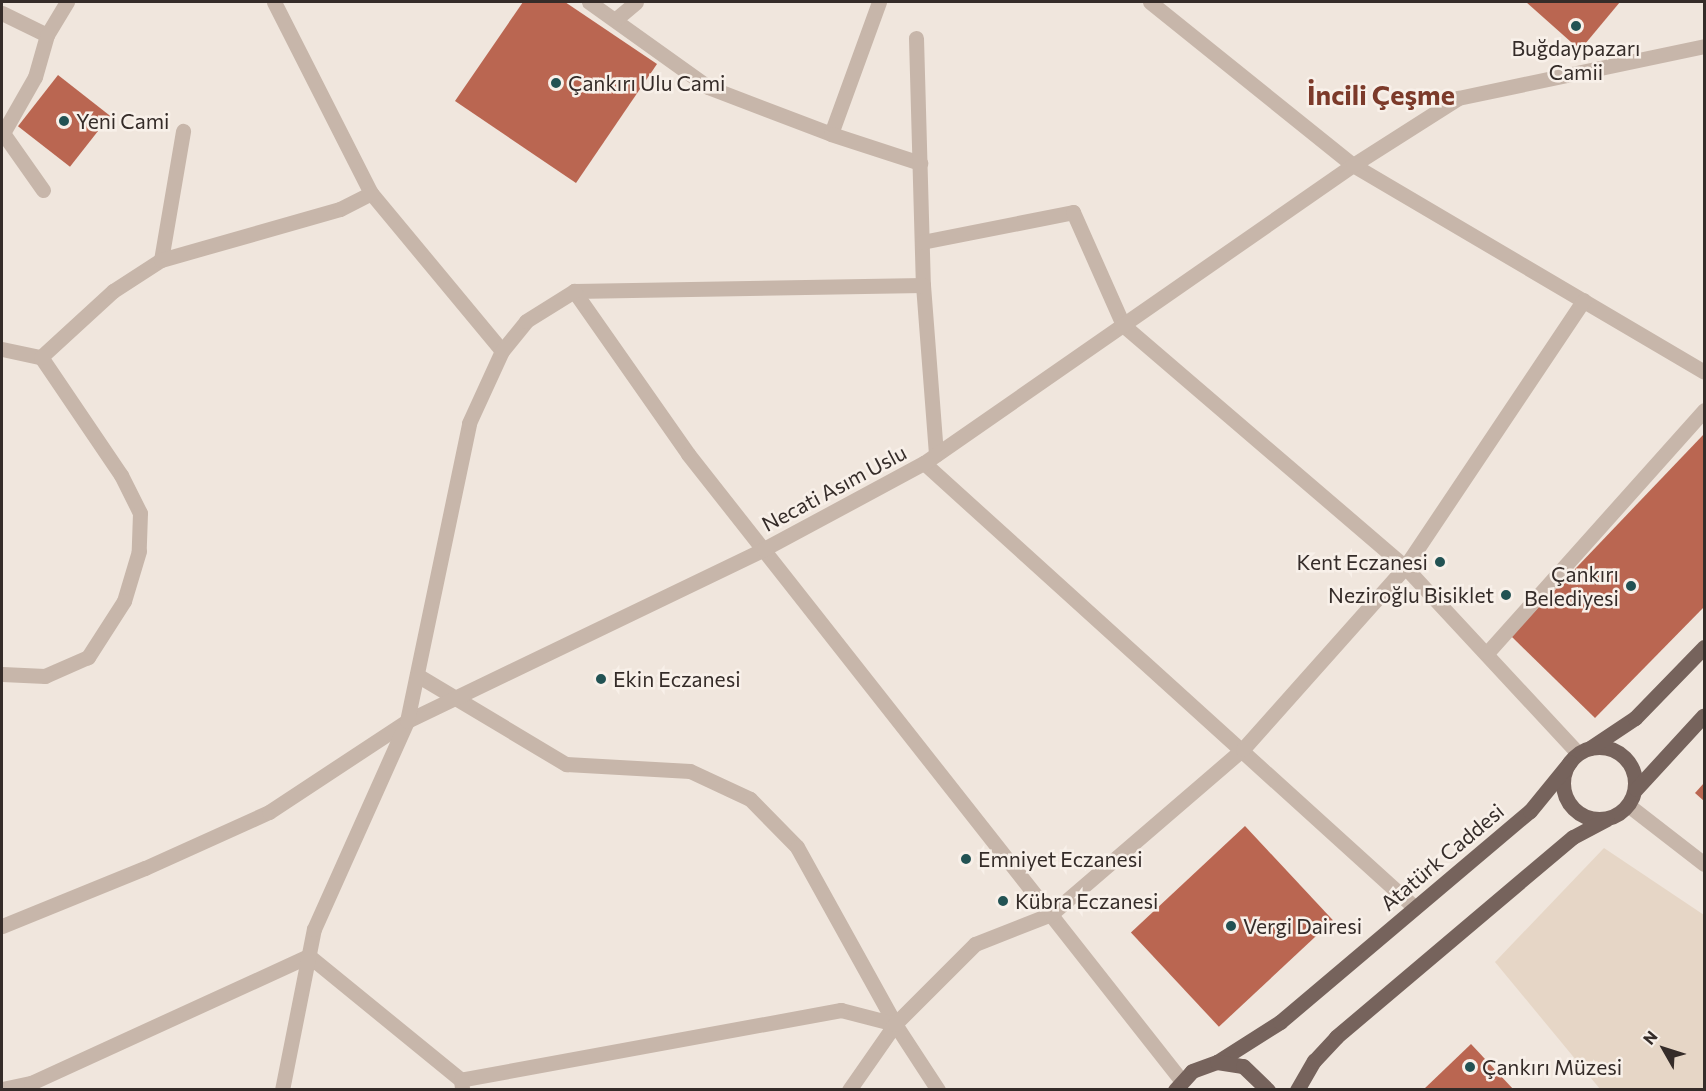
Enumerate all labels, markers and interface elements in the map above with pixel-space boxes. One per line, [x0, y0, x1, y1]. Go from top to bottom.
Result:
marker: Buğdaypazarı Camii [1569, 19, 1583, 33]
place label: Buğdaypazarı Camii [1512, 35, 1640, 85]
place label: Çankırı Ulu Cami [568, 70, 725, 96]
marker: Çankırı Ulu Cami [549, 76, 563, 90]
district label: İncili Çeşme [1307, 79, 1455, 111]
place label: Yeni Cami [76, 108, 169, 134]
marker: Yeni Cami [57, 114, 71, 128]
street label: Necati Asım Uslu [757, 439, 911, 537]
place label: Kent Eczanesi [1297, 549, 1428, 575]
marker: Kent Eczanesi [1433, 555, 1447, 569]
place label: Çankırı Belediyesi [1524, 561, 1619, 611]
marker: Çankırı Belediyesi [1624, 579, 1638, 593]
place label: Neziroğlu Bisiklet [1328, 582, 1494, 608]
marker: Neziroğlu Bisiklet [1499, 588, 1513, 602]
place label: Ekin Eczanesi [613, 666, 741, 692]
marker: Ekin Eczanesi [594, 672, 608, 686]
street label: Atatürk Caddesi [1375, 798, 1509, 916]
place label: Emniyet Eczanesi [978, 846, 1143, 872]
marker: Emniyet Eczanesi [959, 852, 973, 866]
place label: Kübra Eczanesi [1015, 888, 1158, 914]
marker: Kübra Eczanesi [996, 894, 1010, 908]
place label: Vergi Dairesi [1243, 913, 1362, 939]
marker: Vergi Dairesi [1224, 919, 1238, 933]
north arrow [1634, 1019, 1694, 1079]
text: N [1638, 1027, 1661, 1048]
place label: Çankırı Müzesi [1482, 1054, 1622, 1080]
marker: Çankırı Müzesi [1463, 1060, 1477, 1074]

